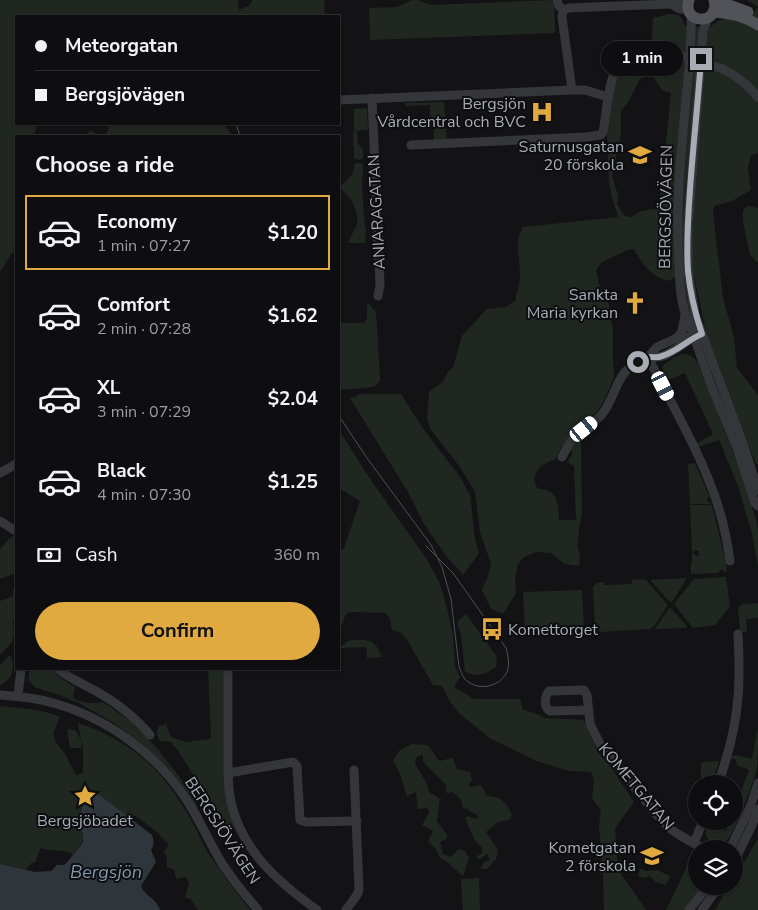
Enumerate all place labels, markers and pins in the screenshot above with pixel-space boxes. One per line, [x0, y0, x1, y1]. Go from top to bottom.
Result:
place label: Bergsjön Vårdcentral och BVC [376, 93, 526, 133]
hospital icon: Bergsjön Vårdcentral och BVC [529, 99, 555, 125]
place label: Saturnusgatan 20 förskola [519, 136, 624, 176]
school or university icon: Saturnusgatan 20 förskola [627, 142, 653, 168]
place label: Sankta Maria kyrkan [527, 284, 618, 324]
church icon: Sankta Maria kyrkan [622, 290, 648, 316]
bus stop icon: Komettorget [479, 616, 505, 642]
place label: Komettorget [508, 619, 598, 641]
place icon: Bergsjöbadet [72, 783, 98, 809]
place label: Bergsjöbadet [37, 810, 133, 832]
place label: Kometgatan 2 förskola [549, 837, 636, 877]
school or university icon: Kometgatan 2 förskola [639, 843, 665, 869]

